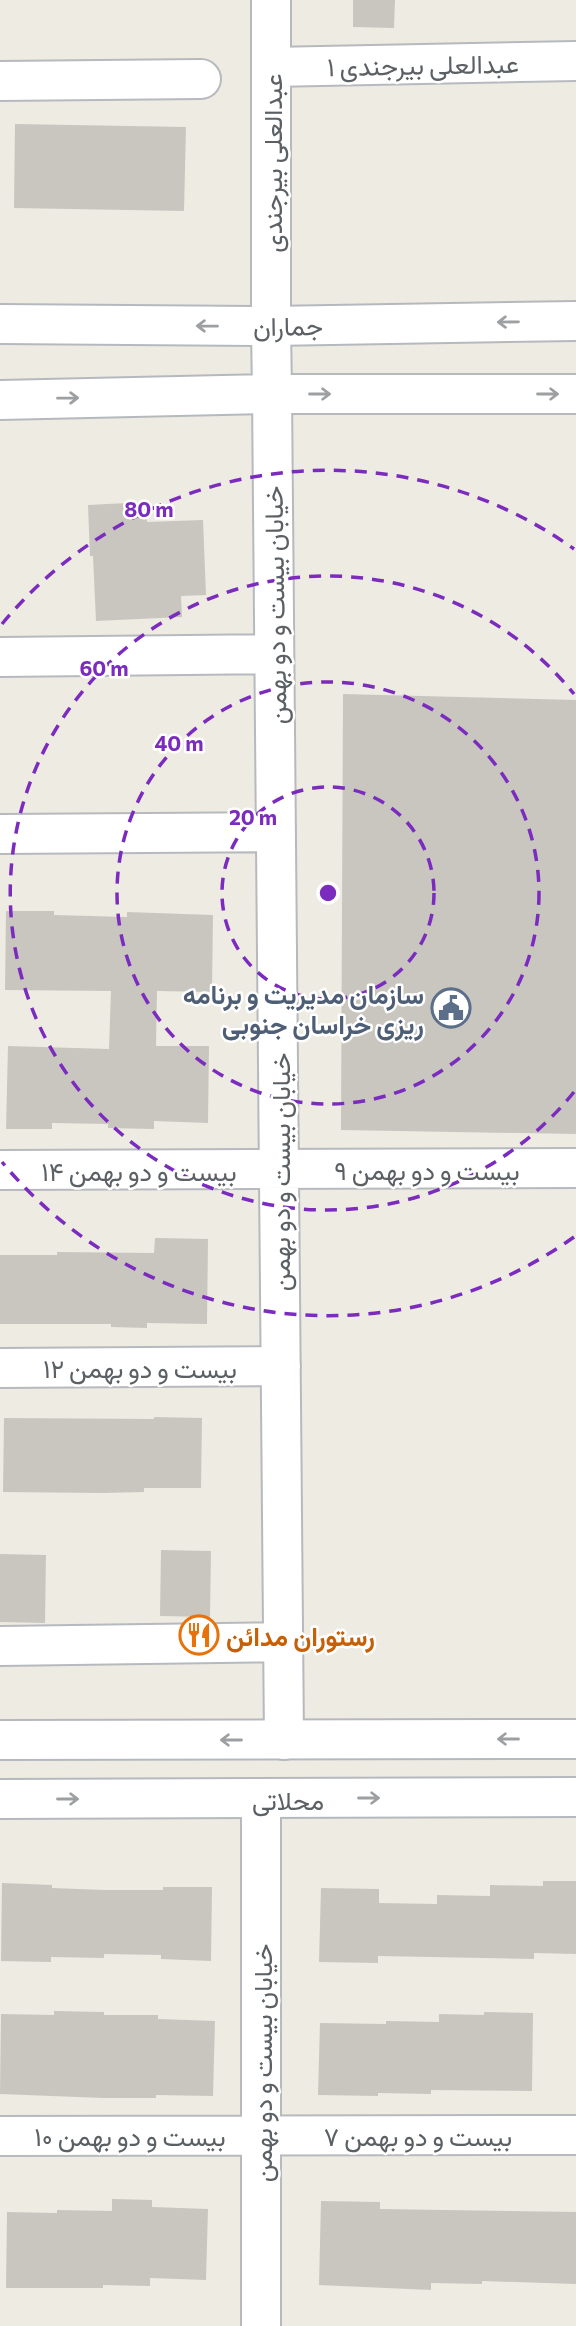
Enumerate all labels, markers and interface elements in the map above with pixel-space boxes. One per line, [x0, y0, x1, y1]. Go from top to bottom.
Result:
street label: عبدالعلی بیرجندی ۱ [327, 47, 519, 83]
street label: عبدالعلی بیرجندی [256, 73, 289, 253]
street label: جماران [253, 309, 323, 343]
one-way arrow [497, 315, 520, 329]
one-way arrow [196, 319, 219, 333]
one-way arrow [308, 387, 331, 401]
one-way arrow [536, 387, 559, 401]
one-way arrow [56, 392, 79, 405]
street label: خیابان بیست و دو بهمن [256, 485, 294, 725]
text: 80 m [124, 496, 174, 521]
text: 60 m [79, 655, 129, 680]
text: 40 m [154, 730, 204, 755]
text: 20 m [229, 804, 277, 829]
centre of rings [316, 881, 340, 905]
place label: سازمان مدیریت و برنامه ریزی خراسان جنوبی [183, 978, 424, 1041]
public building icon: سازمان مدیریت و برنامه ریزی خراسان جنوبی [430, 987, 472, 1029]
street label: خیابان بیست و دو بهمن [264, 1053, 297, 1291]
street label: بیست و دو بهمن ۹ [334, 1154, 520, 1187]
street label: بیست و دو بهمن ۱۴ [41, 1155, 237, 1188]
street label: بیست و دو بهمن ۱۲ [43, 1352, 237, 1385]
restaurant icon: رستوران مدائن [178, 1614, 220, 1656]
place label: رستوران مدائن [226, 1620, 375, 1653]
one-way arrow [497, 1732, 520, 1746]
one-way arrow [220, 1733, 243, 1747]
street label: محلاتی [252, 1784, 324, 1817]
one-way arrow [357, 1791, 380, 1805]
one-way arrow [56, 1792, 79, 1806]
street label: خیابان بیست و دو بهمن [246, 1944, 279, 2182]
street label: بیست و دو بهمن ۱۰ [34, 2120, 226, 2153]
street label: بیست و دو بهمن ۷ [324, 2120, 512, 2153]

